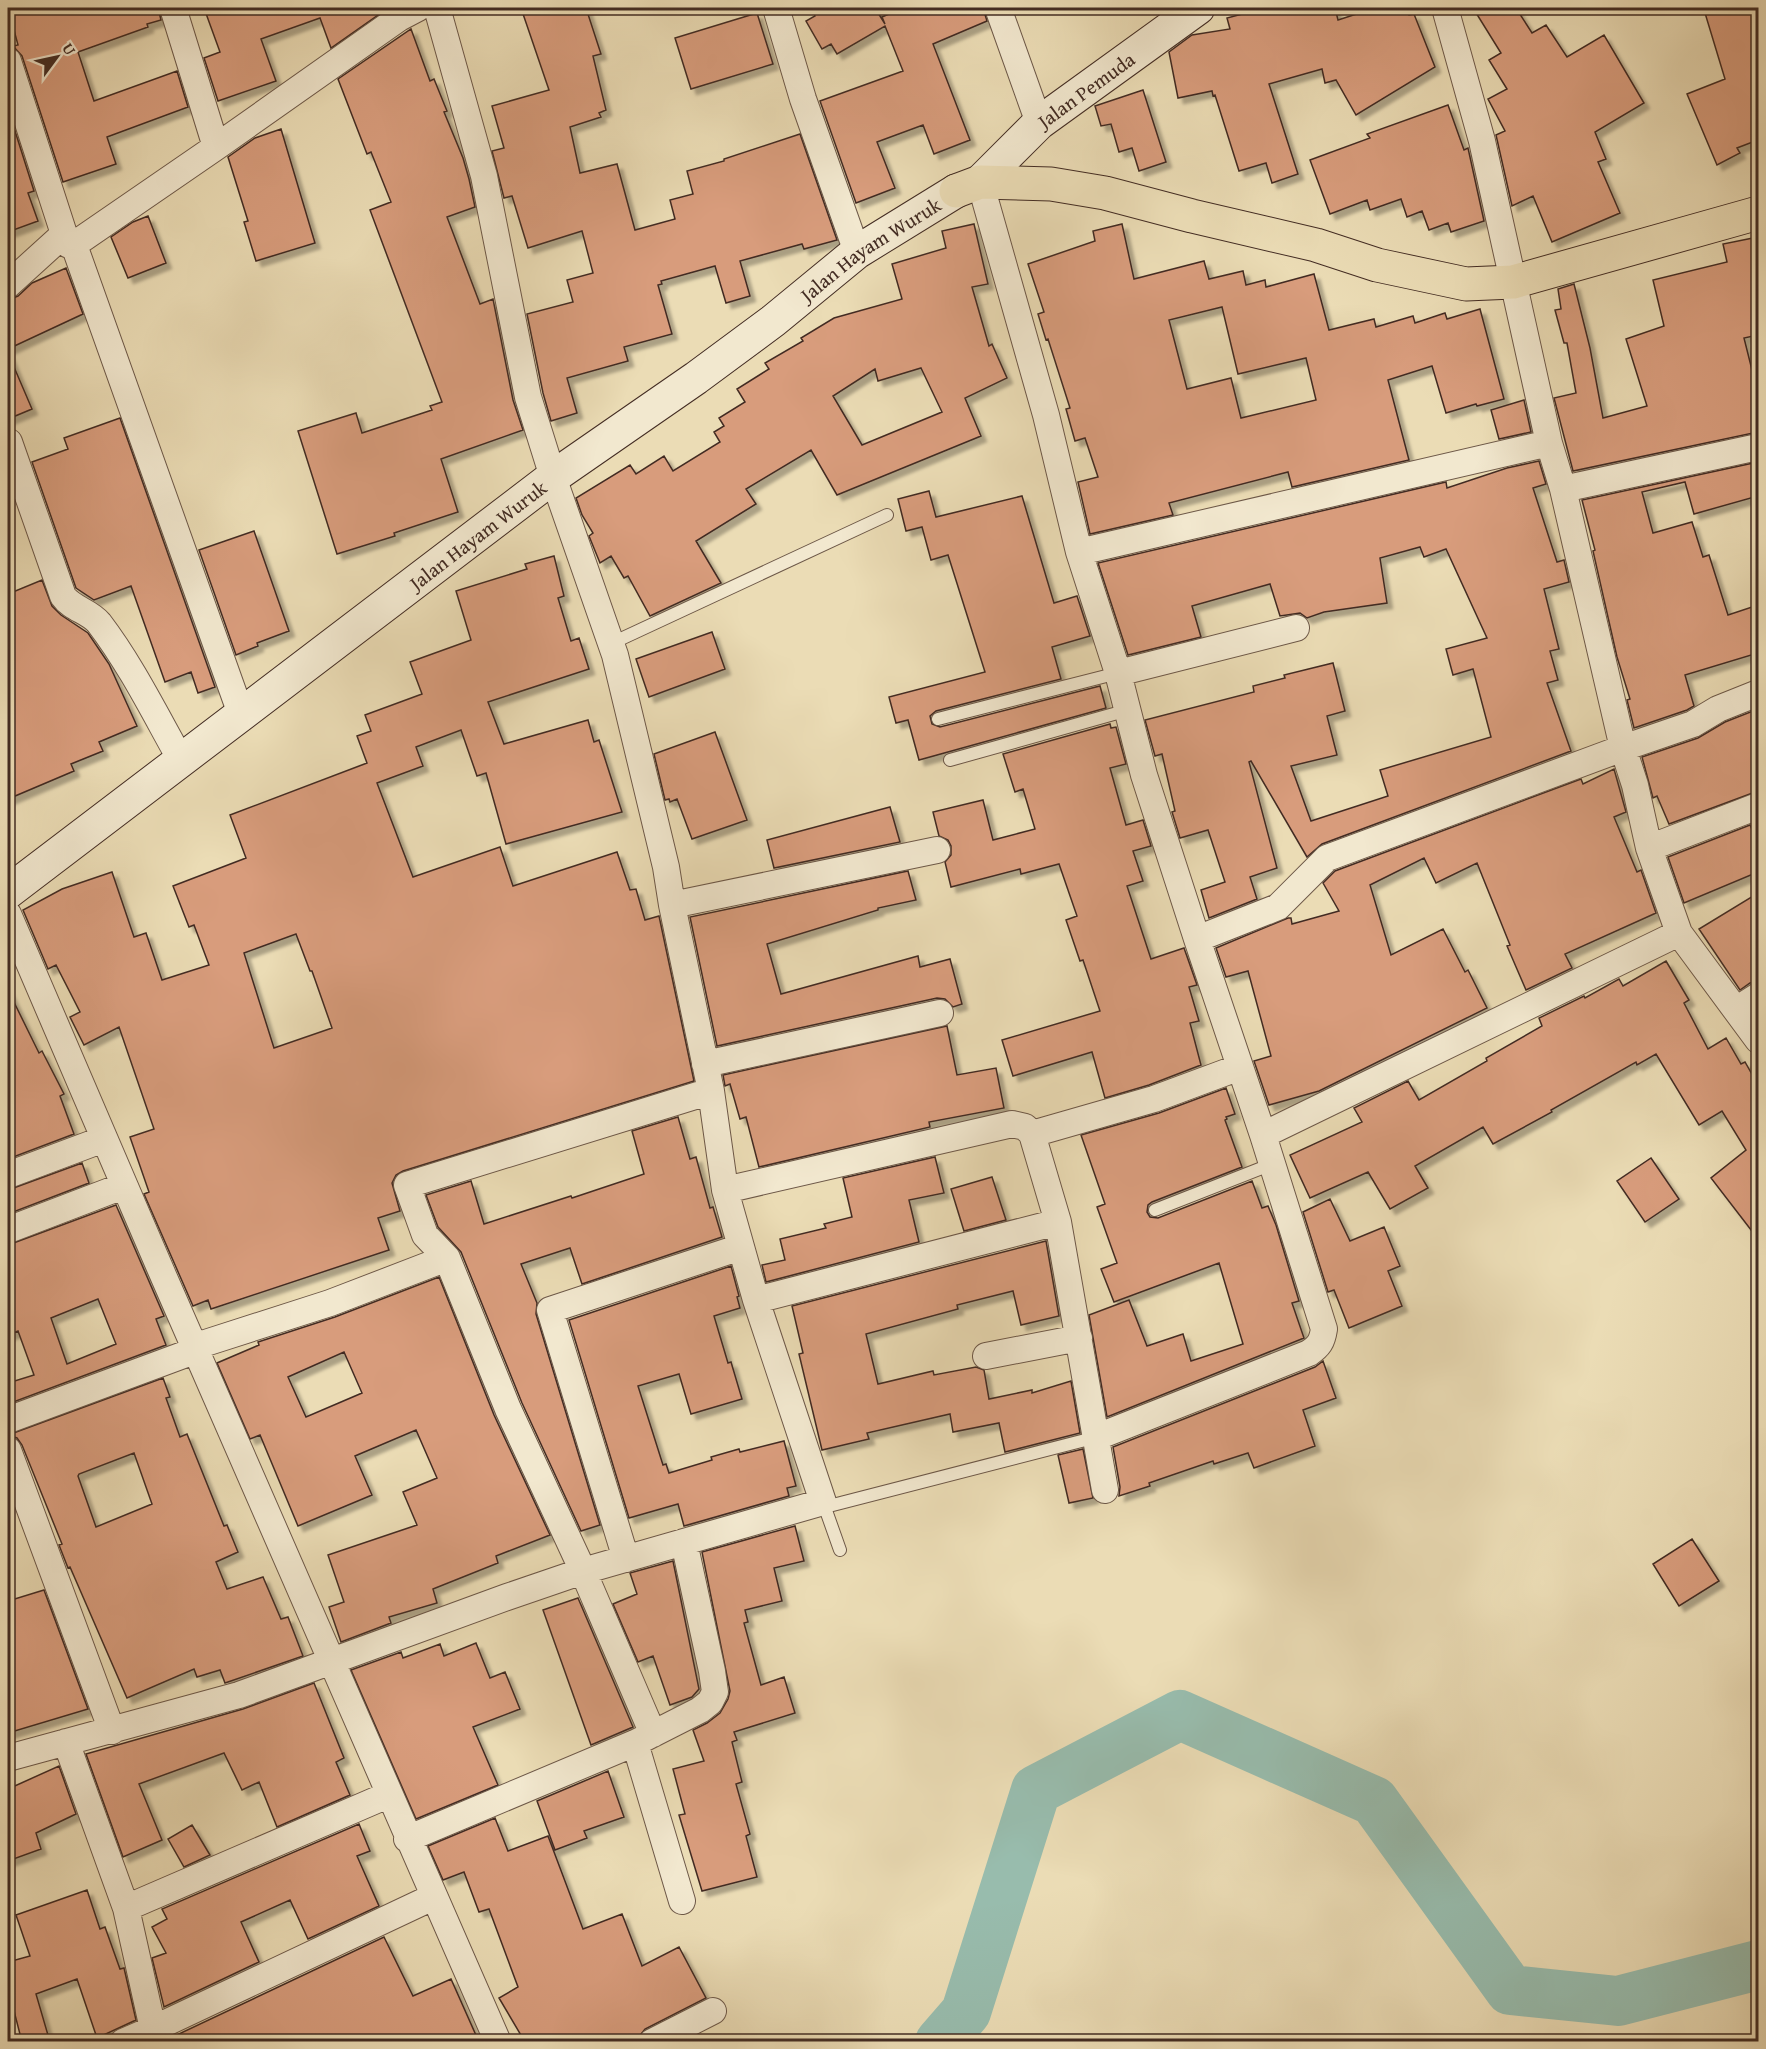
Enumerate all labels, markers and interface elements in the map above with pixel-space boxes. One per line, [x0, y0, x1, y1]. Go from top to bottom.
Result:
north arrow [27, 27, 87, 87]
text: U [57, 38, 83, 60]
street label: Jalan Pemuda [1029, 44, 1141, 136]
street label: Jalan Hayam Wuruk [791, 189, 947, 310]
street label: Jalan Hayam Wuruk [400, 472, 553, 598]

